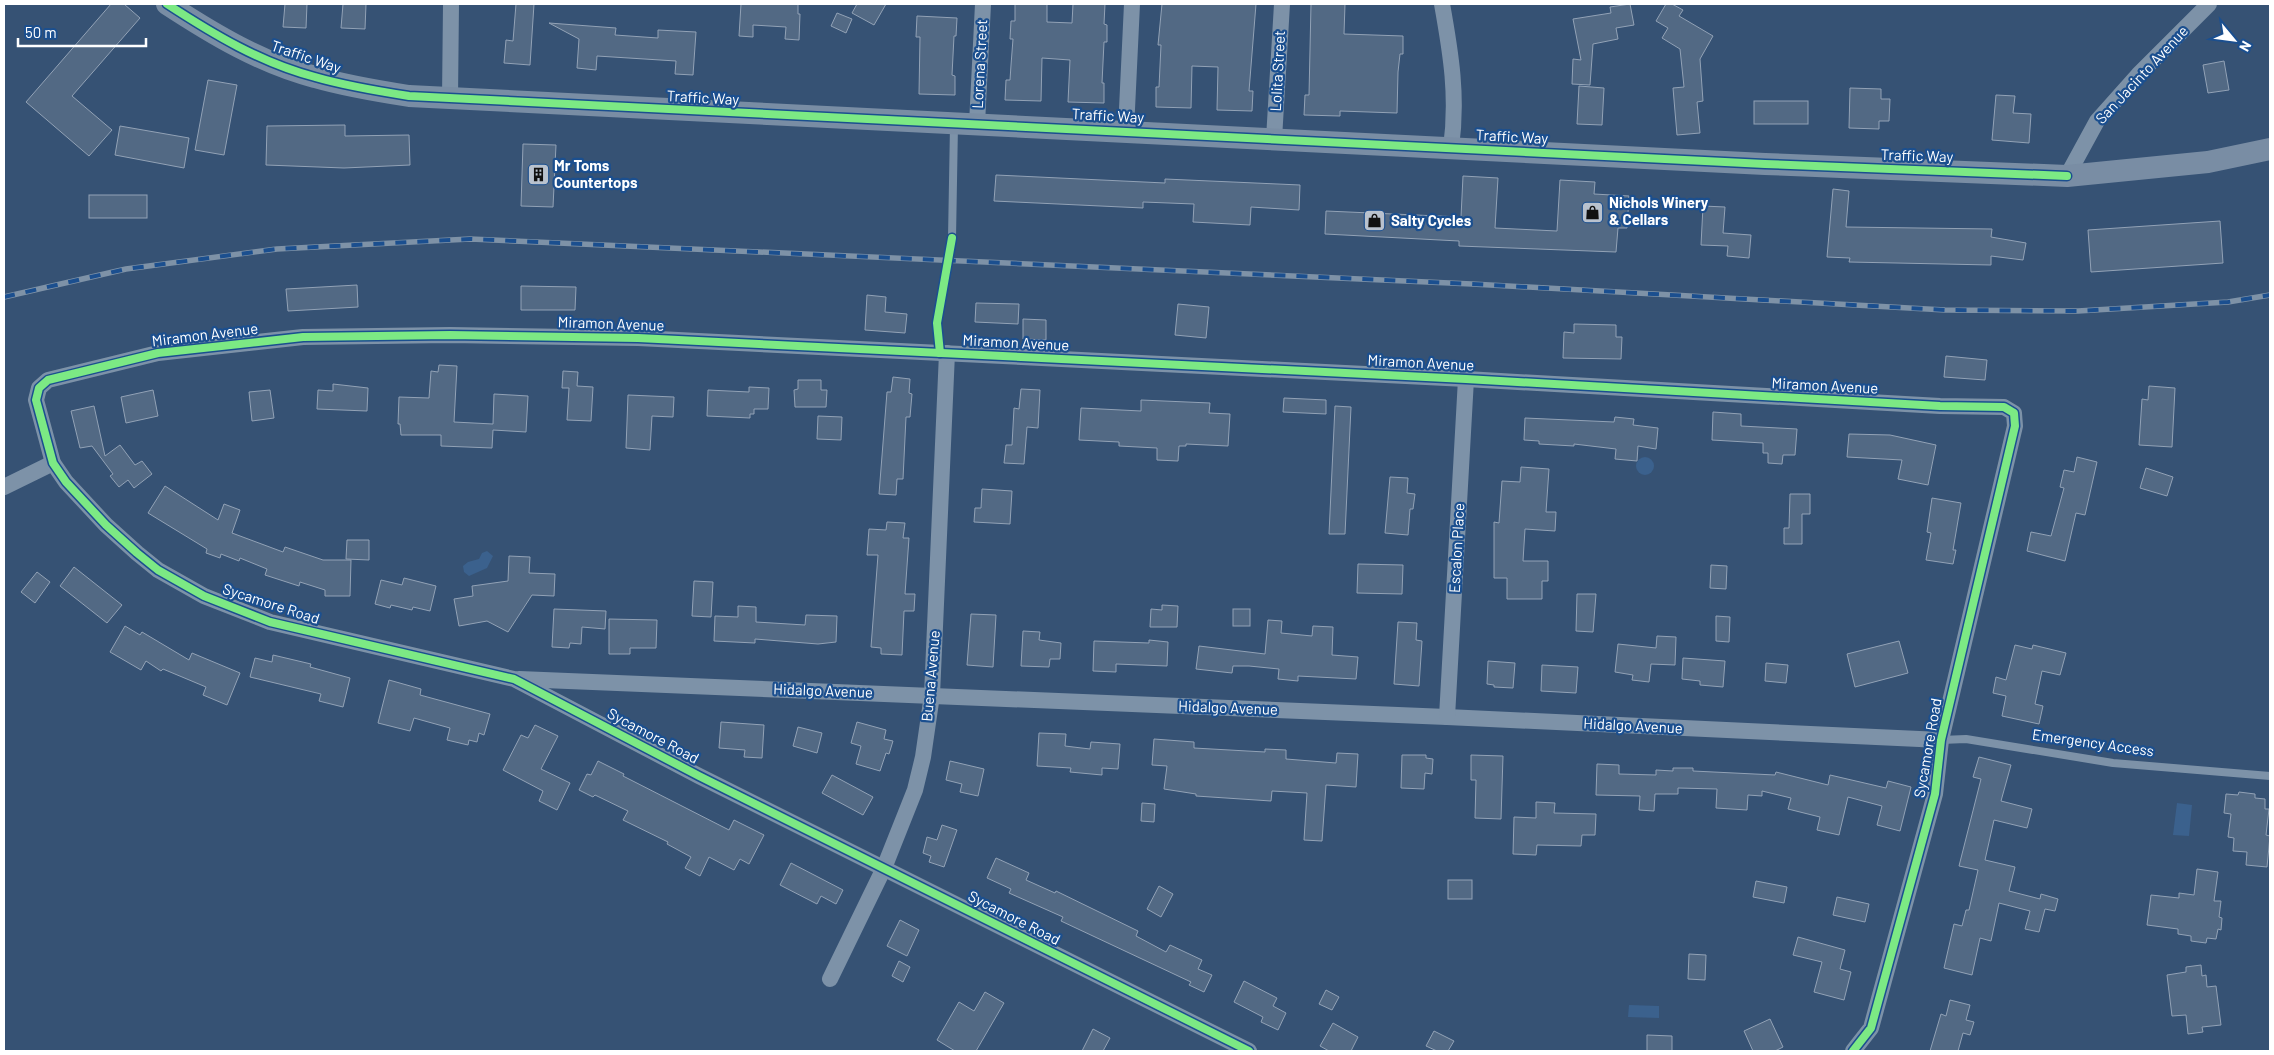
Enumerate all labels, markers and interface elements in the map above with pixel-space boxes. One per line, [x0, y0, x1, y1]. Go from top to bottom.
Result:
scale bar [18, 15, 145, 47]
north arrow [2209, 15, 2259, 65]
street label: Lorena Street [968, 19, 990, 109]
street label: San Jacinto Avenue [2091, 22, 2191, 127]
text: 50 m [25, 23, 57, 41]
street label: Lolita Street [1266, 30, 1288, 112]
street label: Traffic Way [269, 36, 344, 76]
text: N [2236, 38, 2255, 55]
street label: Traffic Way [666, 86, 740, 108]
street label: Traffic Way [1071, 104, 1145, 126]
street label: Traffic Way [1475, 125, 1549, 147]
street label: Traffic Way [1880, 145, 1954, 165]
place label: Mr Toms Countertops [554, 156, 638, 191]
building icon: Mr Toms Countertops [526, 163, 550, 187]
place label: Nichols Winery & Cellars [1609, 193, 1709, 228]
shop icon: Nichols Winery & Cellars [1581, 200, 1605, 224]
shop icon: Salty Cycles [1363, 209, 1387, 233]
place label: Salty Cycles [1391, 211, 1472, 229]
street label: Miramon Avenue [557, 312, 665, 334]
street label: Miramon Avenue [151, 319, 259, 349]
street label: Miramon Avenue [962, 330, 1070, 354]
street label: Miramon Avenue [1367, 350, 1475, 374]
street label: Miramon Avenue [1771, 373, 1879, 397]
street label: Escalon Place [1445, 502, 1467, 593]
street label: Sycamore Road [221, 579, 322, 627]
street label: Buena Avenue [917, 629, 943, 722]
street label: Hidalgo Avenue [773, 679, 873, 701]
street label: Hidalgo Avenue [1178, 696, 1278, 718]
street label: Sycamore Road [1909, 697, 1945, 799]
street label: Sycamore Road [605, 703, 702, 767]
street label: Hidalgo Avenue [1583, 713, 1683, 737]
street label: Emergency Access [2031, 725, 2155, 759]
street label: Sycamore Road [965, 886, 1063, 948]

